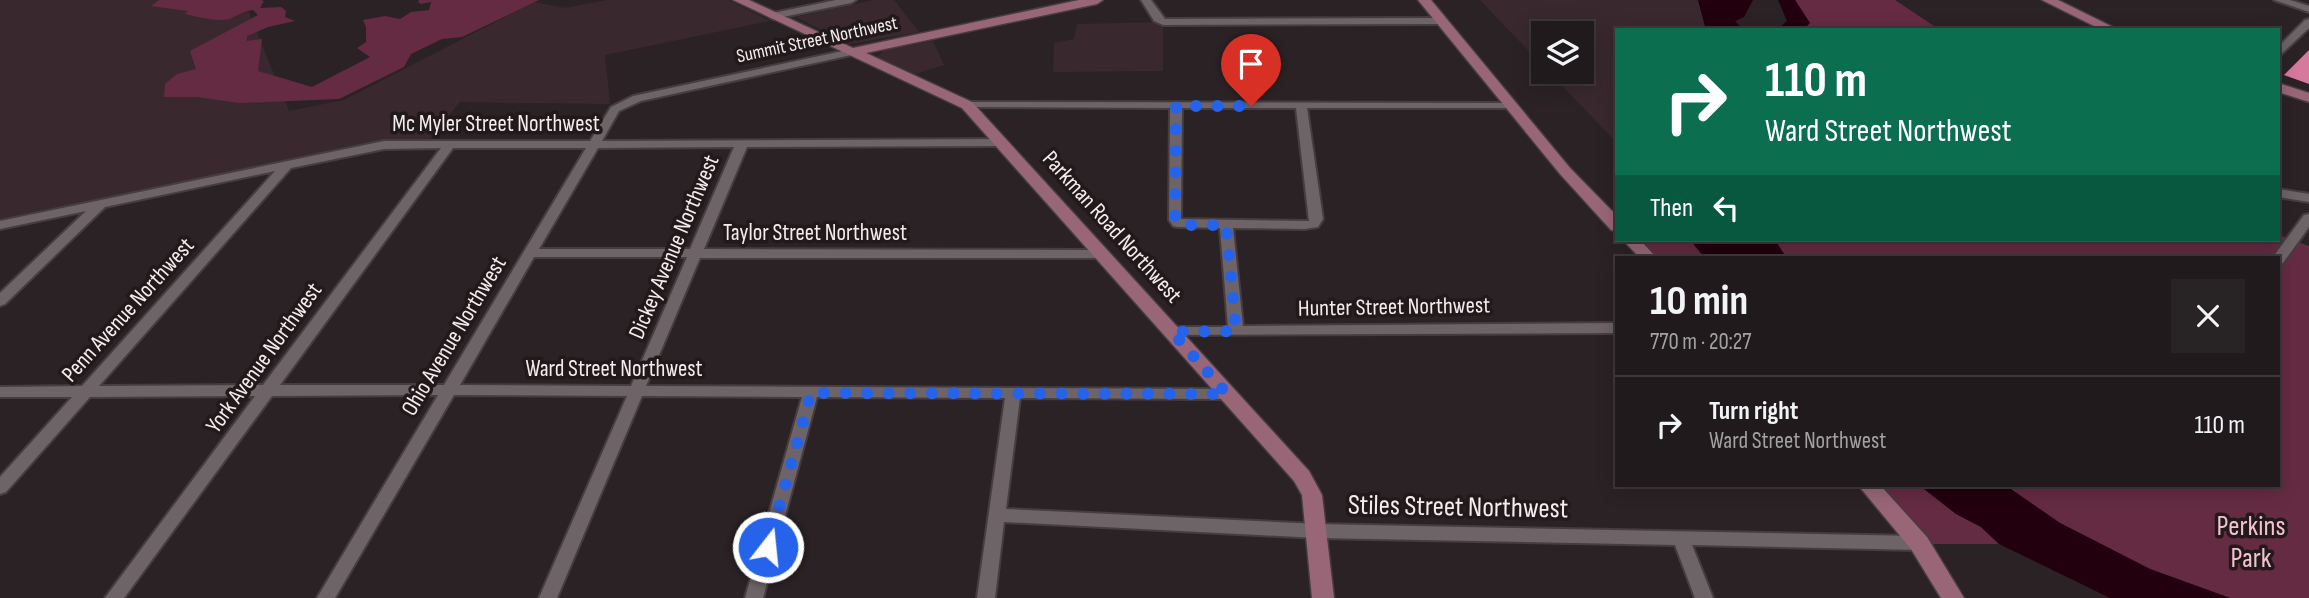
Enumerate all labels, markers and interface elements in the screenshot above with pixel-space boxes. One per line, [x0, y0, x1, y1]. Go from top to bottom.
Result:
street label: Summit Street Northwest [734, 12, 900, 68]
map controls [1531, 21, 1594, 84]
button: layers [1531, 21, 1594, 84]
pin [1221, 34, 1281, 106]
icon: arrive [1232, 45, 1270, 83]
text: 110 m [1765, 52, 1867, 111]
icon: right [1650, 56, 1741, 147]
street label: Mc Myler Street Northwest [392, 110, 600, 138]
text: Ward Street Northwest [1765, 112, 2012, 151]
street label: Parkman Road Northwest [1036, 145, 1188, 309]
street label: Dickey Avenue Northwest [623, 151, 725, 343]
icon: left [1707, 189, 1745, 227]
text: Then [1650, 193, 1693, 224]
street label: Taylor Street Northwest [723, 219, 907, 247]
street label: Penn Avenue Northwest [56, 232, 200, 388]
street label: Ohio Avenue Northwest [395, 251, 513, 421]
text: 10 min [1650, 276, 1748, 327]
street label: York Avenue Northwest [200, 277, 328, 439]
button: close [2171, 279, 2245, 353]
street label: Hunter Street Northwest [1298, 291, 1490, 323]
text: 770 m · 20:27 [1650, 328, 1751, 356]
street label: Ward Street Northwest [525, 355, 703, 383]
text: Turn right [1709, 396, 1798, 427]
icon: right [1650, 406, 1688, 444]
text: 110 m [2194, 410, 2245, 441]
text: Ward Street Northwest [1709, 427, 1886, 455]
street label: Stiles Street Northwest [1347, 489, 1569, 525]
position arrow [731, 510, 805, 584]
park label: Perkins Park [2216, 510, 2286, 575]

